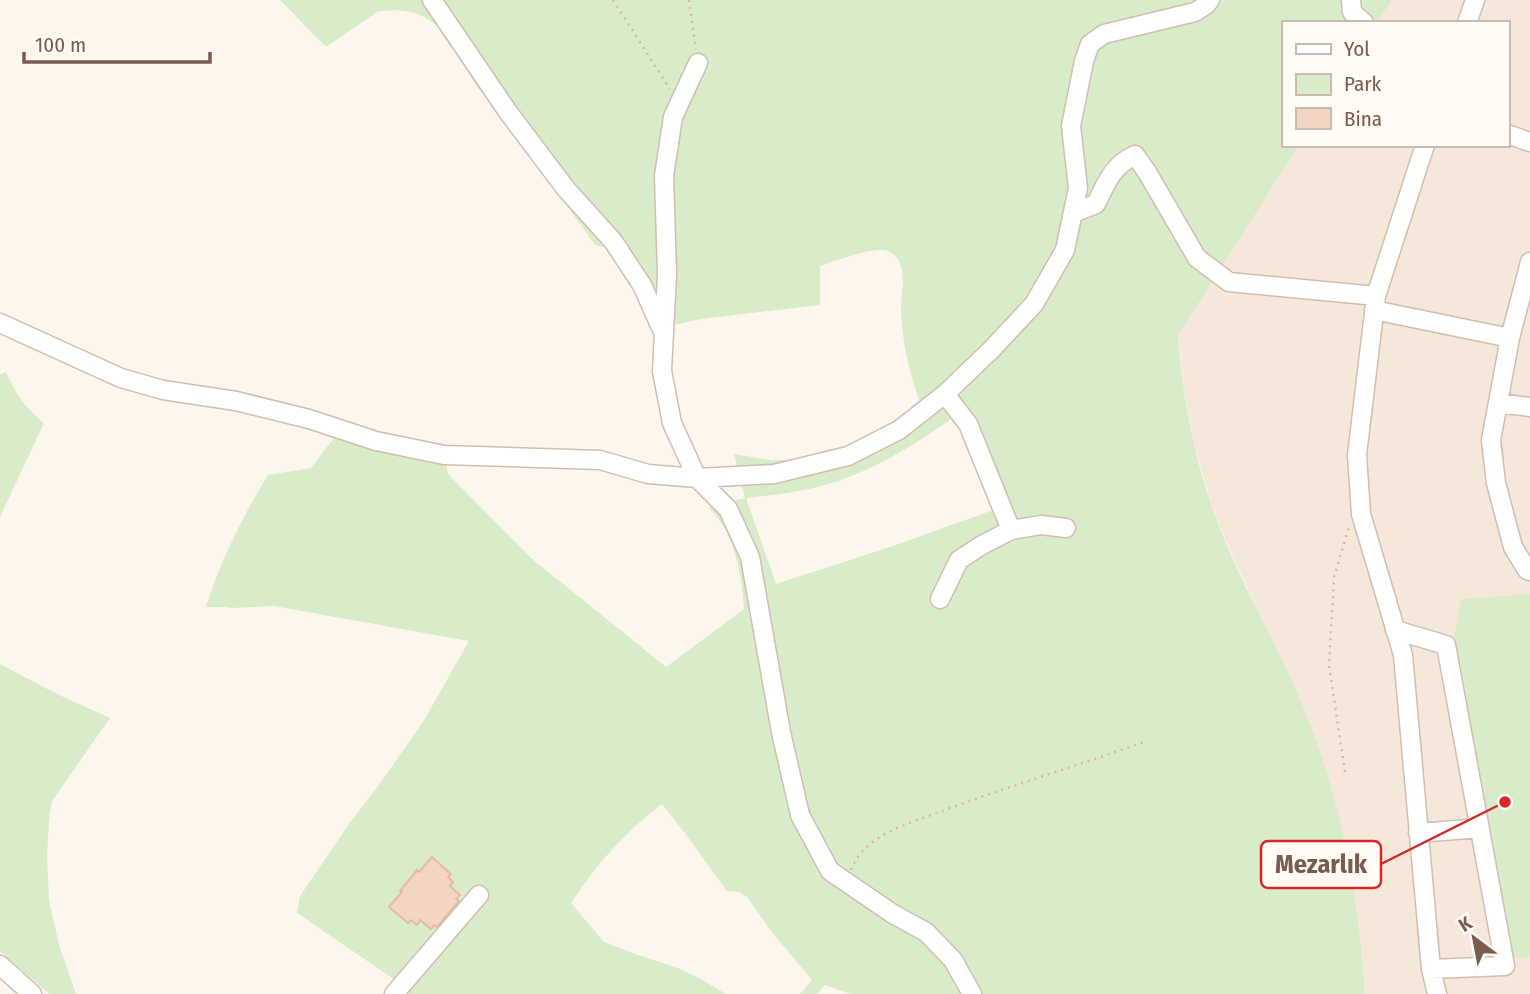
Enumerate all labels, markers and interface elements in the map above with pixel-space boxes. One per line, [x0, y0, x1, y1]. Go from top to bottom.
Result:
scale bar [24, 21, 210, 65]
legend [1282, 21, 1509, 147]
text: 100 m [35, 32, 86, 58]
text: Yol [1344, 36, 1370, 62]
text: Park [1344, 71, 1382, 97]
text: Bina [1344, 106, 1382, 132]
callout: Mezarlık [1261, 841, 1381, 888]
text: Mezarlık [1275, 849, 1368, 880]
north arrow [1439, 903, 1509, 973]
text: K [1454, 911, 1477, 937]

